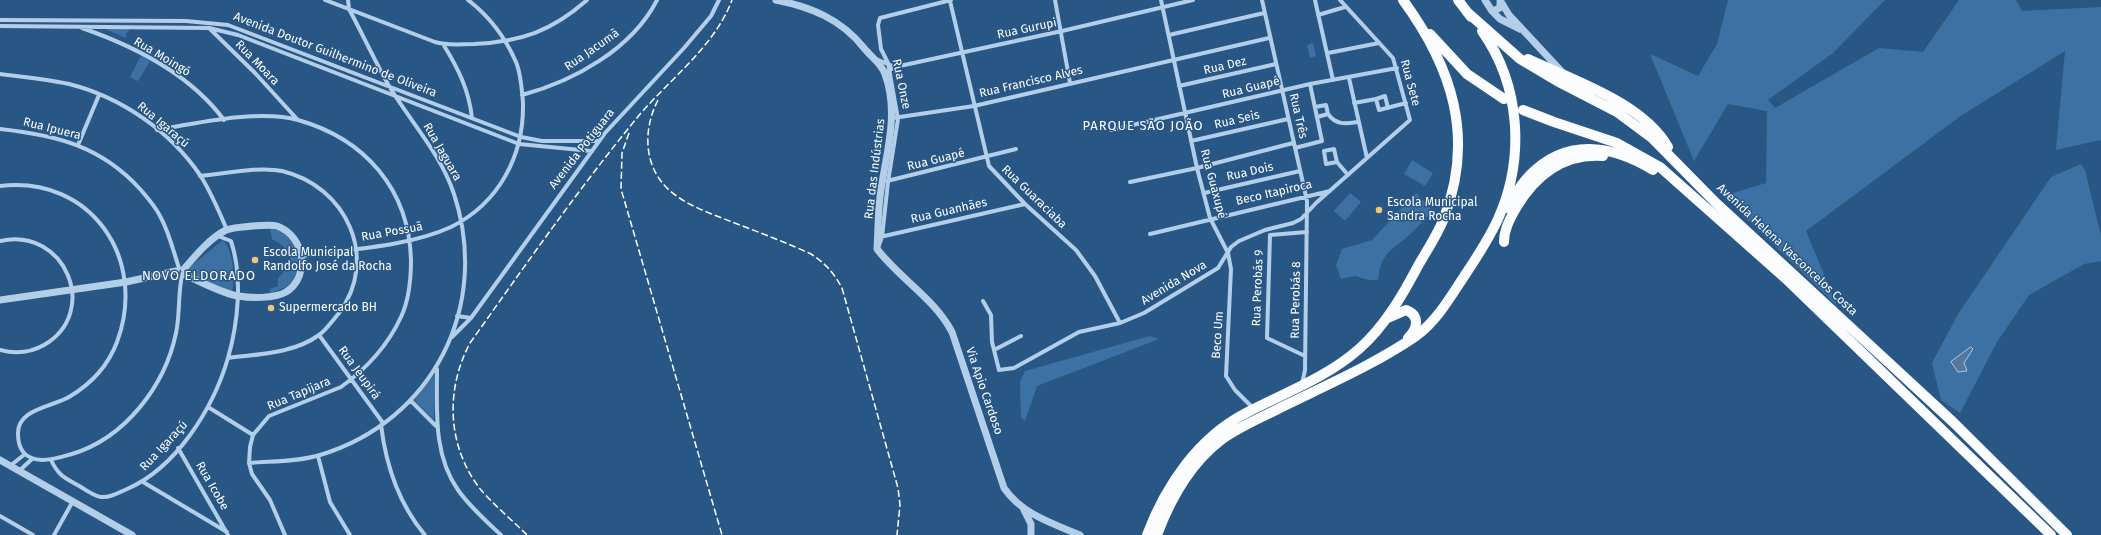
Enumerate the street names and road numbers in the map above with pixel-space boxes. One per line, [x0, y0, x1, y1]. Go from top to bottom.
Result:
street label: Avenida Doutor Guilhermino de Oliveira [231, 9, 439, 101]
street label: Rua Gurupi [996, 16, 1058, 42]
street label: Rua Jacumã [562, 26, 622, 74]
street label: Rua Moingó [131, 34, 193, 80]
street label: Rua Moara [232, 37, 282, 89]
street label: Rua Dez [1202, 54, 1248, 78]
street label: Rua Onze [889, 58, 913, 110]
street label: Rua Sete [1397, 58, 1423, 108]
street label: Rua Francisco Alves [978, 63, 1084, 101]
street label: Rua Guapé [1221, 74, 1281, 102]
street label: Rua Três [1286, 92, 1310, 140]
street label: Rua Igaraçú [134, 99, 192, 151]
street label: Avenida Potiguara [546, 106, 618, 192]
street label: Rua Seis [1213, 108, 1261, 132]
street label: Rua Ipuera [22, 115, 82, 143]
street label: Rua das Indústrias [862, 118, 888, 220]
street label: Rua Jaguara [420, 121, 464, 183]
street label: Rua Guapé [906, 146, 966, 174]
street label: Rua Guaxupé [1197, 148, 1229, 220]
street label: Rua Dois [1225, 160, 1275, 184]
street label: Rua Guaraciaba [998, 162, 1070, 232]
street label: Beco Itapiroca [1234, 177, 1314, 209]
street label: Avenida Helena Vasconcelos Costa [1714, 181, 1860, 319]
street label: Rua Guanhães [909, 195, 989, 227]
street label: Rua Possuã [360, 220, 424, 244]
street label: Rua Perobás 9 [1249, 249, 1267, 327]
street label: Avenida Nova [1139, 258, 1209, 308]
street label: Rua Perobás 8 [1288, 261, 1304, 339]
street label: Beco Um [1209, 311, 1227, 359]
street label: Rua Jeupirá [335, 344, 383, 402]
street label: Via Apio Cardoso [962, 345, 1006, 437]
street label: Rua Tapijara [265, 374, 333, 414]
street label: Rua Igaraçú [137, 418, 191, 474]
street label: Rua Icobe [192, 459, 232, 513]

